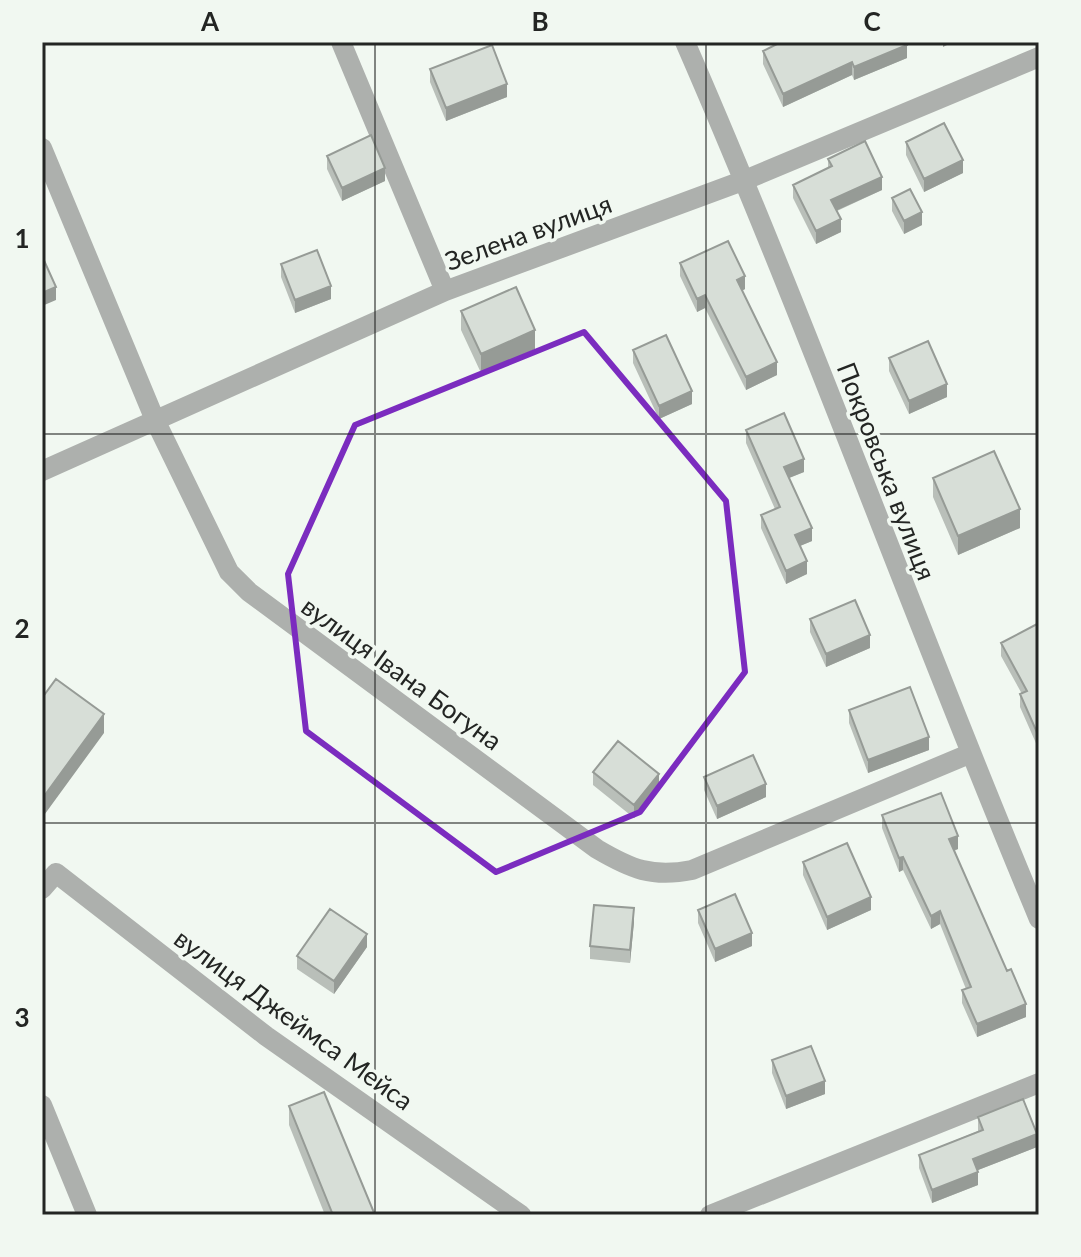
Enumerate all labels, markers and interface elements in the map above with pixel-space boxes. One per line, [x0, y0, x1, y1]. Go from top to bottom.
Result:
text: A [200, 5, 220, 37]
text: B [531, 5, 549, 37]
text: C [863, 5, 881, 37]
street label: Зелена вулиця [440, 187, 616, 277]
text: 1 [14, 222, 30, 254]
street label: Покровська вулиця [831, 358, 943, 584]
street label: вулиця Івана Богуна [296, 590, 508, 756]
text: 2 [14, 612, 30, 644]
street label: вулиця Джеймса Мейса [168, 922, 420, 1116]
text: 3 [14, 1001, 30, 1033]

